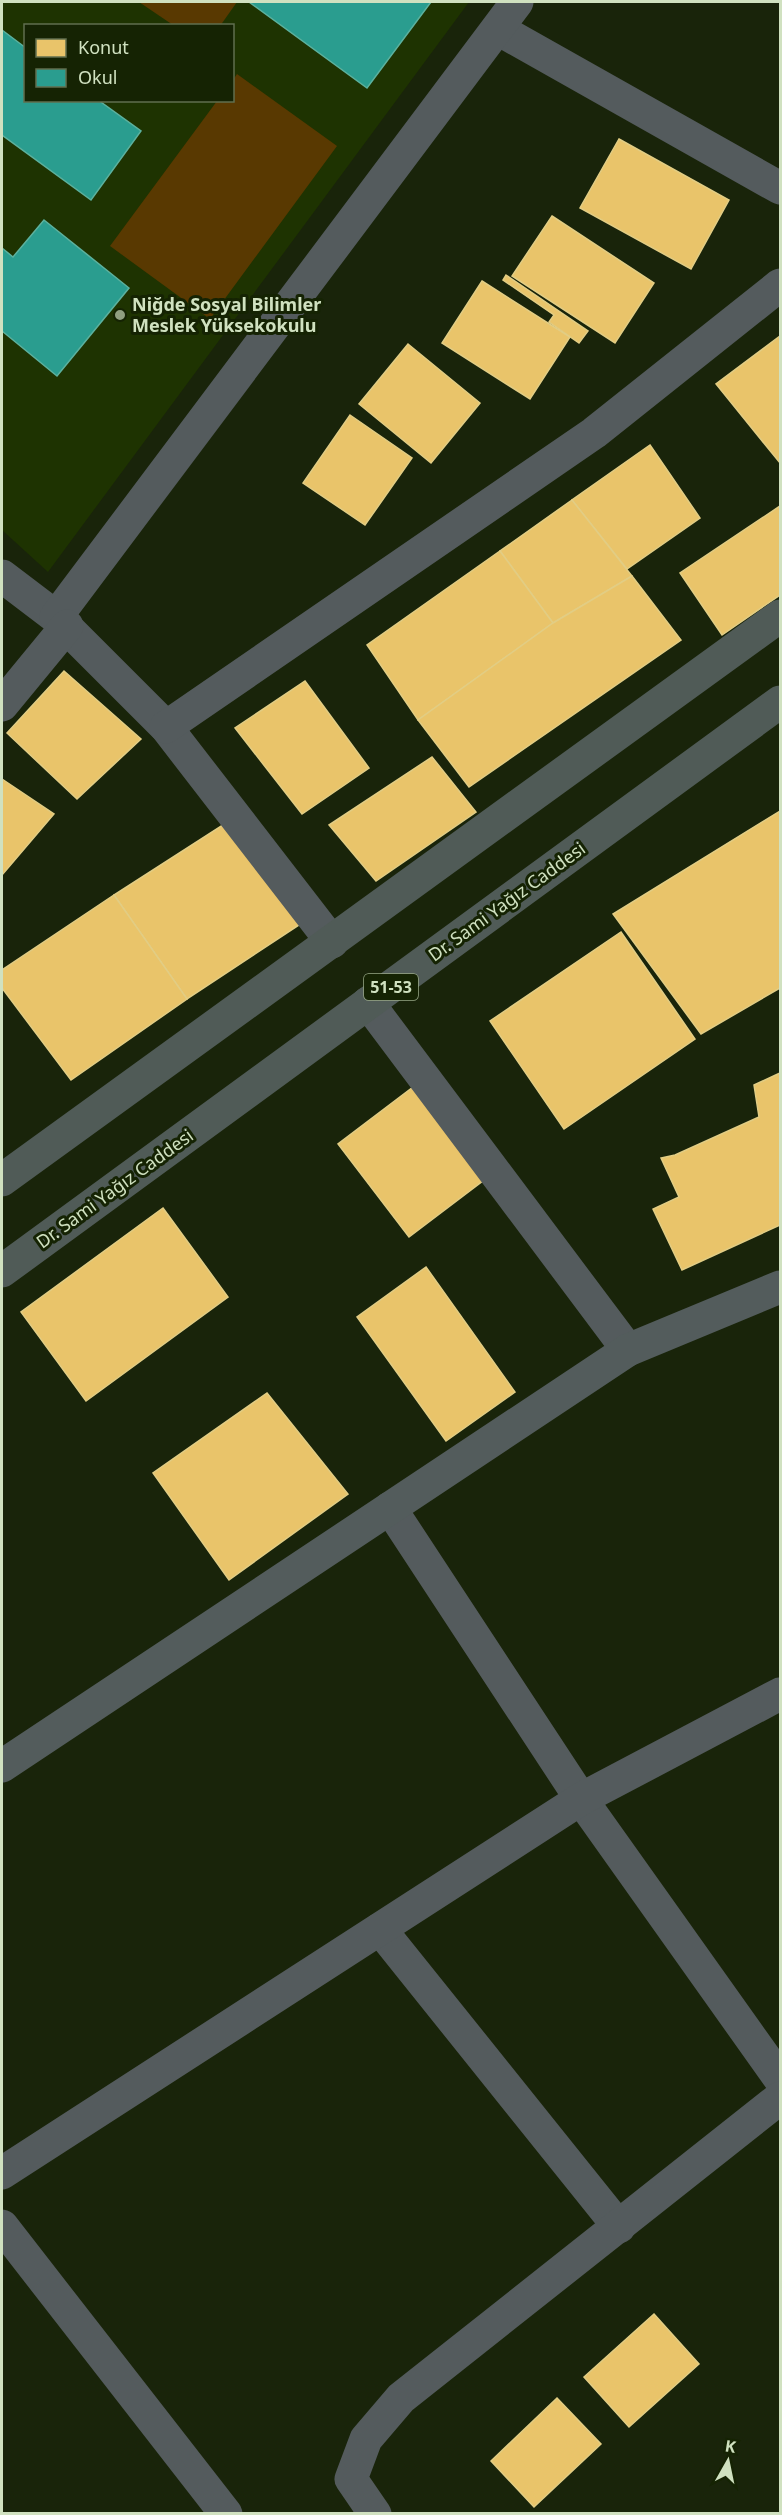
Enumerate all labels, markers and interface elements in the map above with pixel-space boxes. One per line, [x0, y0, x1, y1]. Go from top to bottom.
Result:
legend [24, 24, 234, 102]
text: Konut [78, 35, 129, 59]
text: Okul [78, 65, 117, 89]
place label: Niğde Sosyal Bilimler Meslek Yüksekokulu [132, 292, 321, 337]
marker: Niğde Sosyal Bilimler Meslek Yüksekokulu [113, 308, 127, 322]
street label: Dr. Sami Yağız Caddesi [423, 836, 590, 966]
road number: 51-53 [364, 974, 418, 1000]
street label: Dr. Sami Yağız Caddesi [31, 1123, 198, 1253]
north arrow [698, 2431, 758, 2491]
text: K [723, 2434, 738, 2458]

